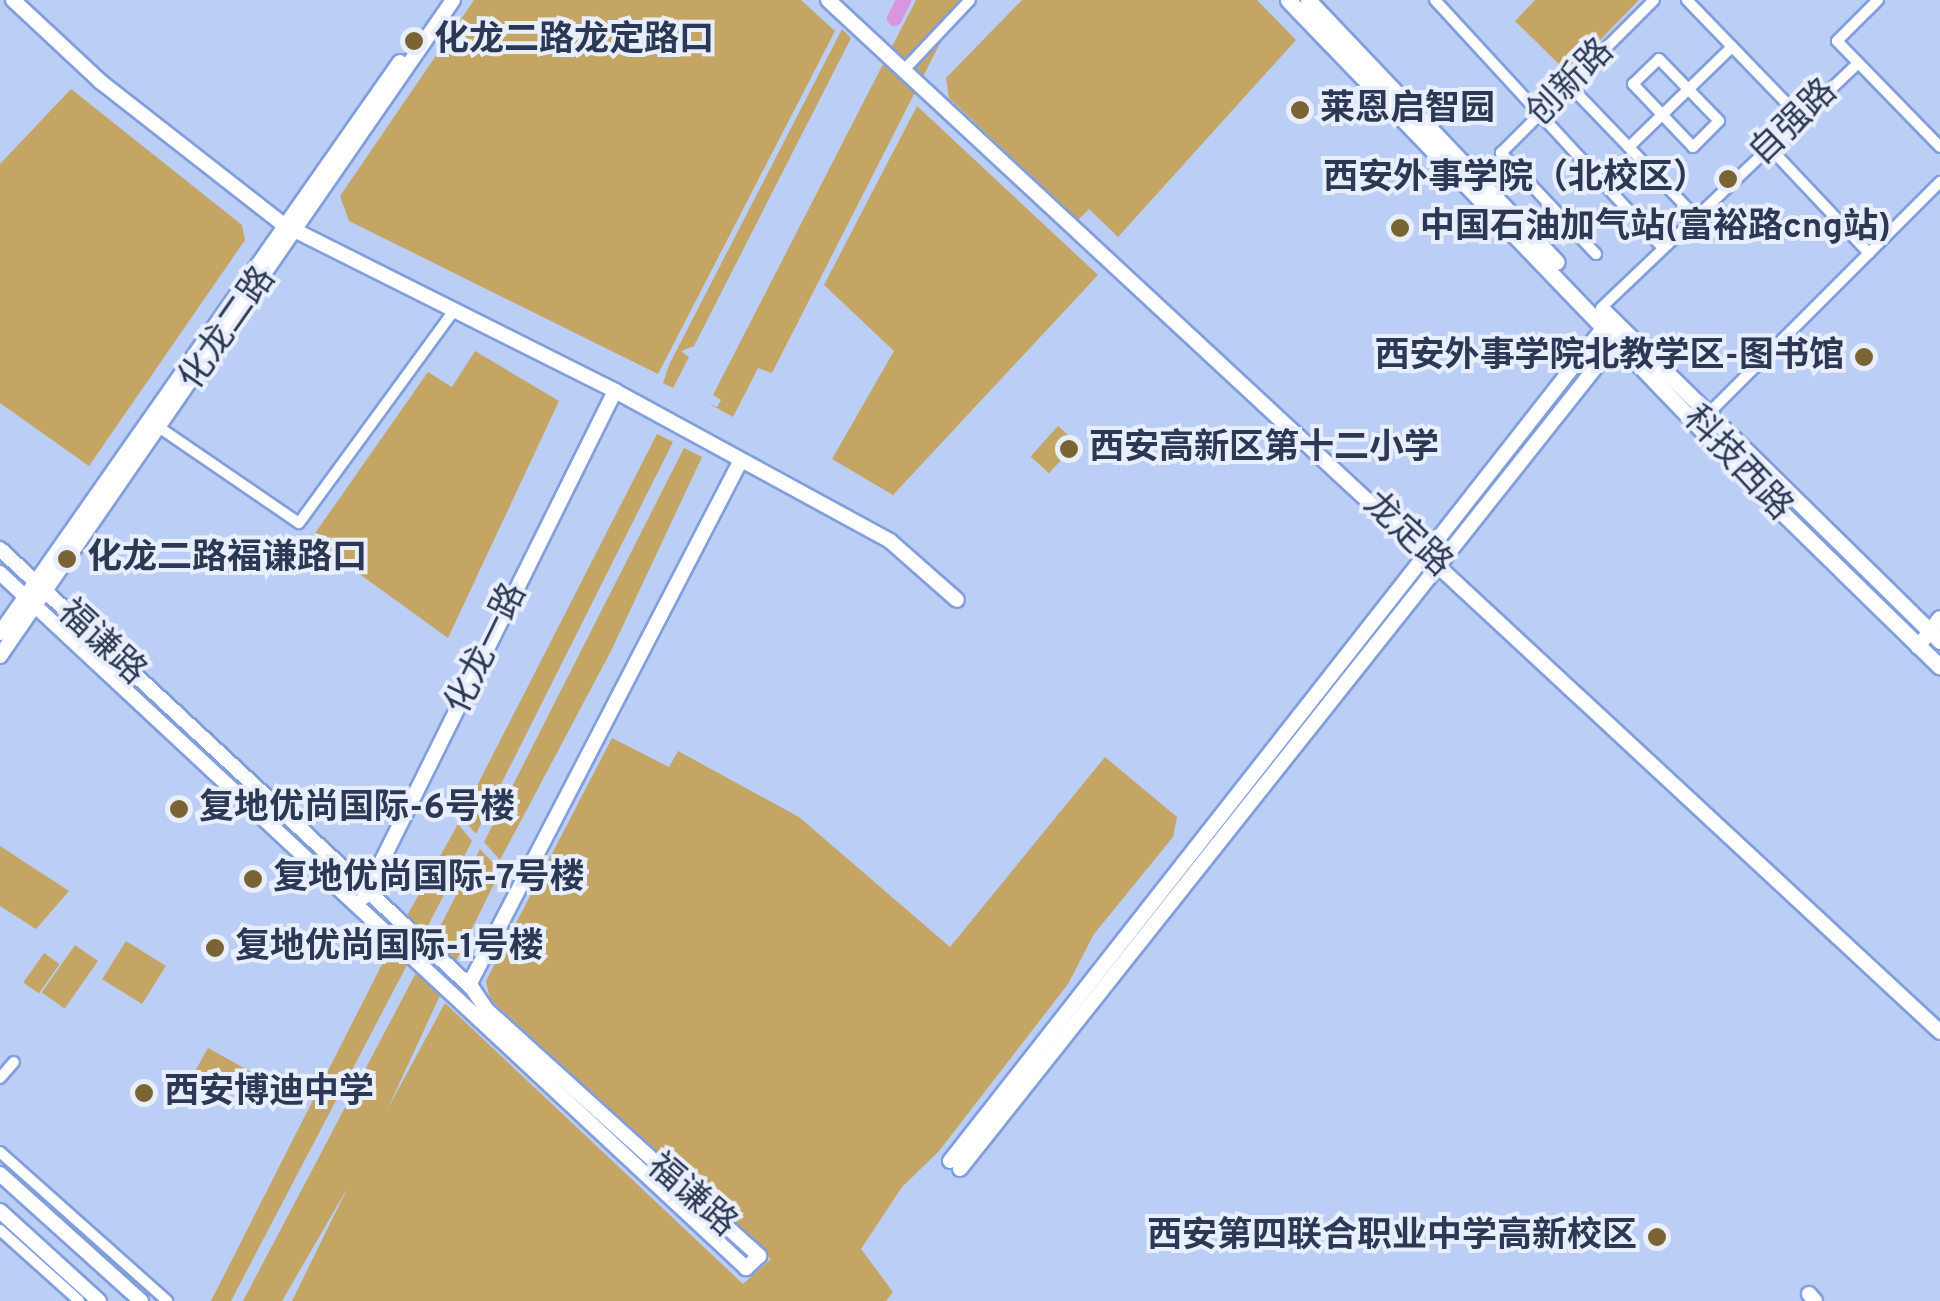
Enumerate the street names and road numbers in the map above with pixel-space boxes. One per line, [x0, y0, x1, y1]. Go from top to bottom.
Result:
street label: 创新路 [1519, 31, 1623, 135]
street label: 自强路 [1742, 71, 1846, 175]
street label: 化龙二路 [171, 260, 285, 398]
street label: 科技西路 [1674, 398, 1800, 530]
street label: 龙定路 [1354, 484, 1460, 586]
street label: 化龙一路 [437, 577, 537, 721]
street label: 福谦路 [48, 592, 154, 694]
street label: 福谦路 [638, 1146, 744, 1246]

